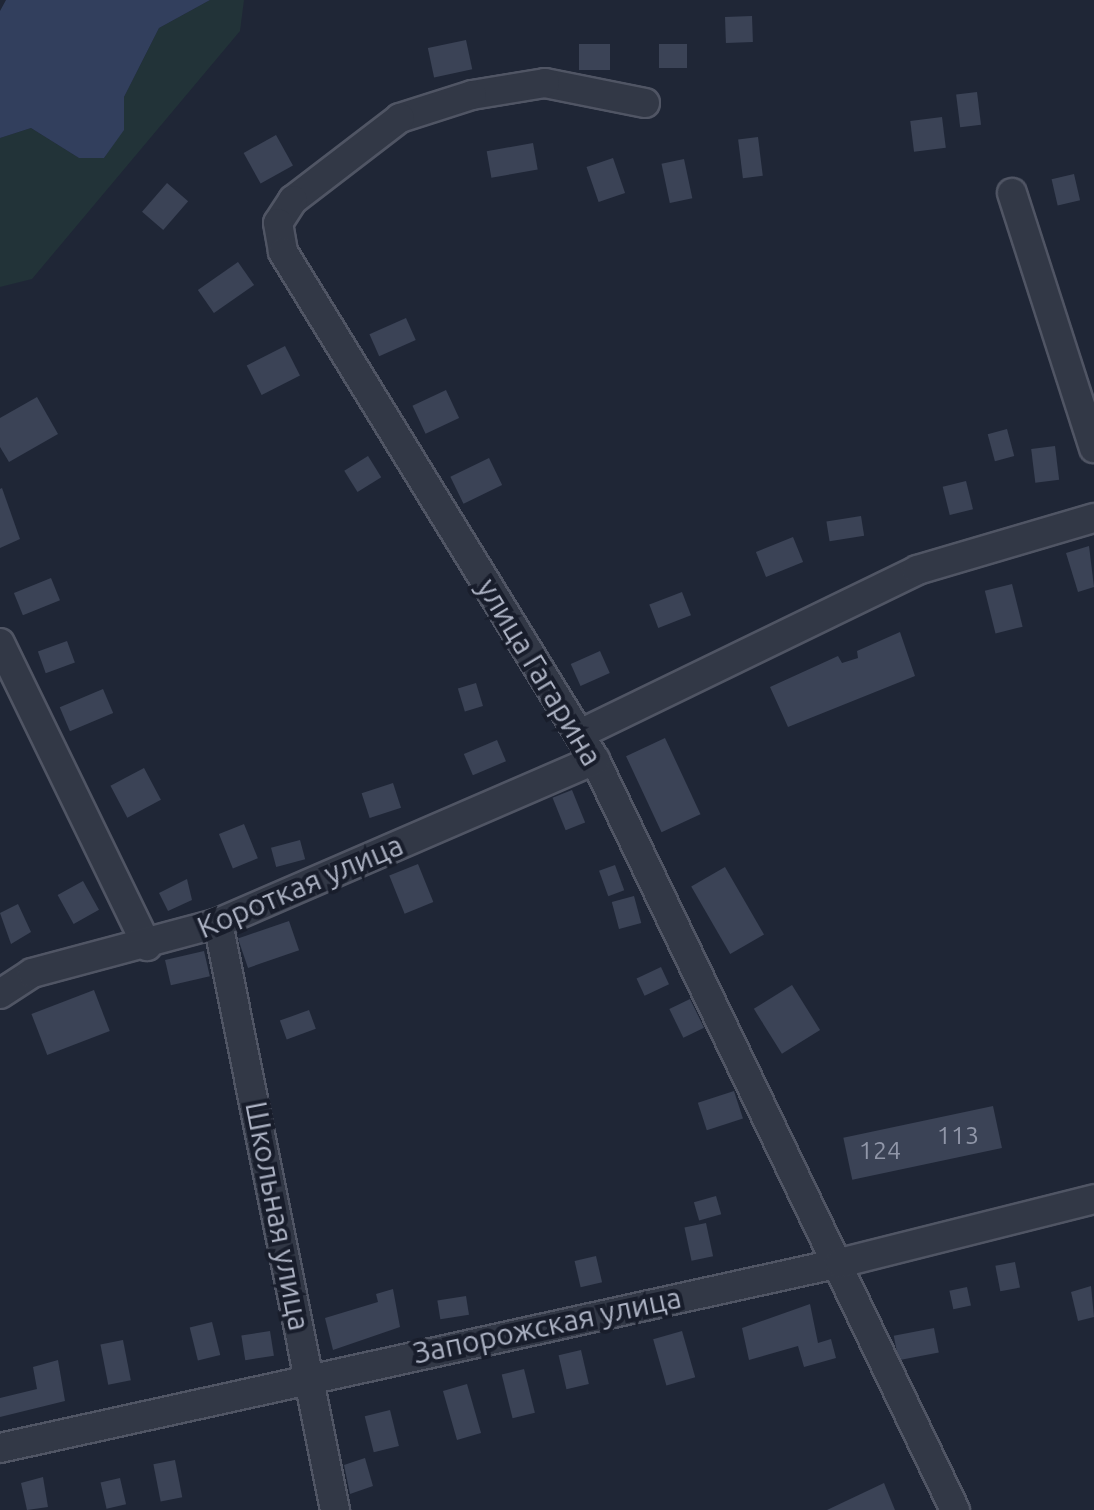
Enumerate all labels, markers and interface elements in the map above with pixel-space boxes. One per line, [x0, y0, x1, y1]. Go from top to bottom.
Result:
street label: улица Гагарина [470, 572, 610, 772]
street label: Короткая улица [192, 826, 408, 946]
street label: Школьная улица [238, 1098, 318, 1334]
house number: 113 [937, 1120, 979, 1150]
house number: 124 [859, 1135, 901, 1165]
street label: Запорожская улица [410, 1279, 684, 1371]

